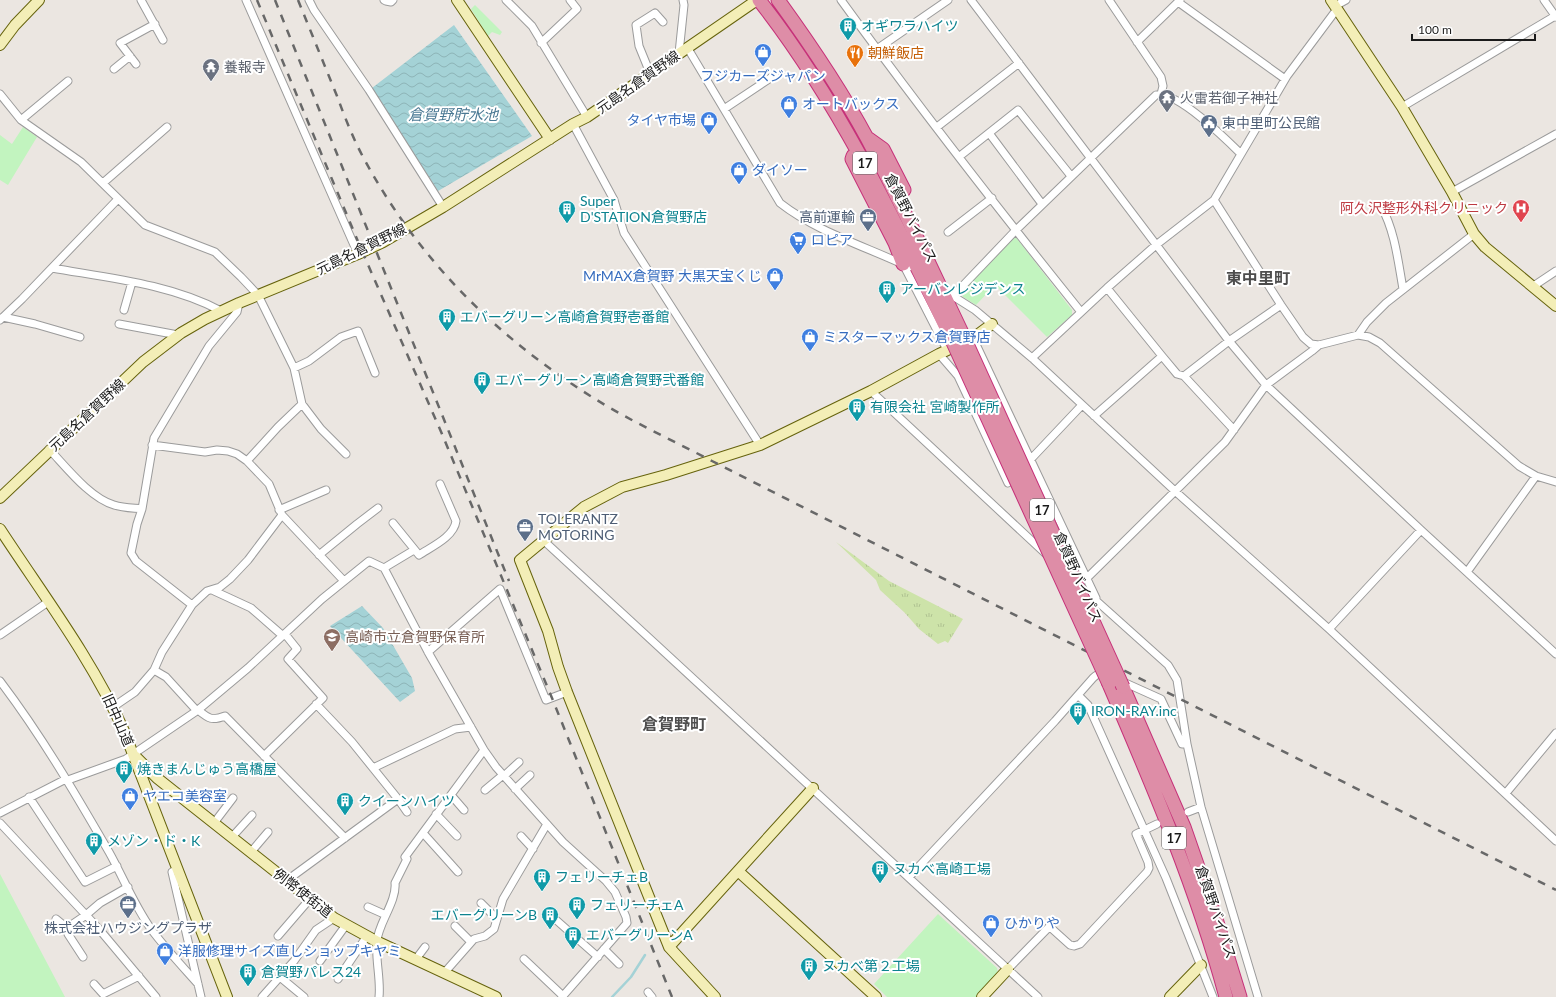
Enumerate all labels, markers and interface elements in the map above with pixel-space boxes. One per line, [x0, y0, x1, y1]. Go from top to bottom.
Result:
building icon: オギワラハイツ [838, 16, 858, 41]
scale bar [1412, 16, 1535, 42]
place label: オギワラハイツ [861, 17, 959, 34]
text: 100 m [1418, 22, 1452, 37]
shop icon: フジカーズジャパン [753, 42, 773, 67]
restaurant icon: 朝鮮飯店 [845, 43, 865, 68]
place label: 朝鮮飯店 [868, 44, 924, 61]
street label: 元島名倉賀野線 [593, 47, 683, 117]
temple icon: 養報寺 [201, 57, 221, 82]
place label: 養報寺 [224, 58, 266, 75]
place label: フジカーズジャパン [700, 67, 826, 84]
temple icon: 火雷若御子神社 [1157, 88, 1177, 113]
place label: 火雷若御子神社 [1180, 89, 1278, 106]
shop icon: オートバックス [779, 94, 799, 119]
place label: オートバックス [802, 95, 900, 112]
water label: 倉賀野貯水池 [408, 105, 500, 123]
shop icon: タイヤ市場 [699, 110, 719, 135]
place label: タイヤ市場 [626, 111, 696, 128]
public building icon: 東中里町公民館 [1199, 113, 1219, 138]
place label: 東中里町公民館 [1222, 114, 1320, 131]
road number: 17 [853, 152, 877, 174]
shop icon: ダイソー [729, 160, 749, 185]
place label: ダイソー [752, 161, 808, 178]
street label: 倉賀野バイパス [882, 170, 941, 265]
place label: Super D'STATION倉賀野店 [580, 192, 707, 225]
hospital icon: 阿久沢整形外科クリニック [1511, 198, 1531, 223]
building icon: Super D'STATION倉賀野店 [557, 199, 577, 224]
place label: 阿久沢整形外科クリニック [1340, 199, 1508, 216]
office icon: 高前運輸 [858, 207, 878, 232]
place label: 高前運輸 [799, 208, 855, 225]
street label: 元島名倉賀野線 [313, 219, 409, 278]
supermarket icon: ロピア [788, 230, 808, 255]
place label: ロピア [811, 231, 853, 248]
shop icon: MrMAX倉賀野 大黒天宝くじ [765, 266, 785, 291]
place label: MrMAX倉賀野 大黒天宝くじ [583, 267, 762, 284]
district label: 東中里町 [1226, 268, 1290, 287]
building icon: アーバンレジデンス [877, 279, 897, 304]
place label: アーバンレジデンス [900, 280, 1025, 297]
building icon: エバーグリーン高崎倉賀野壱番館 [437, 307, 457, 332]
place label: エバーグリーン高崎倉賀野壱番館 [460, 308, 669, 325]
shop icon: ミスターマックス倉賀野店 [800, 327, 820, 352]
place label: ミスターマックス倉賀野店 [823, 328, 991, 345]
building icon: エバーグリーン高崎倉賀野弐番館 [472, 370, 492, 395]
place label: エバーグリーン高崎倉賀野弐番館 [495, 371, 704, 388]
street label: 元島名倉賀野線 [45, 375, 128, 454]
building icon: 有限会社 宮崎製作所 [847, 397, 867, 422]
place label: 有限会社 宮崎製作所 [870, 398, 1000, 415]
road number: 17 [1030, 499, 1054, 521]
place label: TOLERANTZ MOTORING [538, 510, 618, 543]
office icon: TOLERANTZ MOTORING [515, 517, 535, 542]
street label: 倉賀野バイパス [1051, 529, 1106, 625]
school or university icon: 高崎市立倉賀野保育所 [322, 627, 342, 652]
place label: 高崎市立倉賀野保育所 [345, 628, 485, 645]
street label: 旧中山道 [99, 691, 138, 749]
building icon: IRON-RAY.inc [1068, 701, 1088, 726]
place label: IRON-RAY.inc [1091, 702, 1177, 719]
district label: 倉賀野町 [642, 714, 706, 733]
building icon: 焼きまんじゅう高橋屋 [114, 759, 134, 784]
place label: 焼きまんじゅう高橋屋 [137, 760, 277, 777]
shop icon: ヤエコ美容室 [120, 786, 140, 811]
place label: ヤエコ美容室 [143, 787, 227, 804]
building icon: クイーンハイツ [335, 791, 355, 816]
place label: クイーンハイツ [358, 792, 455, 809]
road number: 17 [1162, 827, 1186, 849]
building icon: メゾン・ド・K [84, 831, 104, 856]
place label: メゾン・ド・K [107, 832, 201, 849]
building icon: ヌカべ高崎工場 [870, 859, 890, 884]
place label: ヌカべ高崎工場 [893, 860, 991, 877]
street label: 倉賀野バイパス [1193, 863, 1240, 961]
street label: 例幣使街道 [270, 864, 336, 921]
building icon: フェリーチェB [532, 867, 552, 892]
place label: フェリーチェB [555, 868, 648, 885]
office icon: 株式会社ハウジングプラザ [118, 894, 138, 919]
building icon: フェリーチェA [567, 895, 587, 920]
place label: フェリーチェA [590, 896, 684, 913]
building icon: エバーグリーンB [540, 905, 560, 930]
place label: エバーグリーンB [431, 906, 537, 923]
shop icon: ひかりや [981, 913, 1001, 938]
place label: ひかりや [1004, 914, 1060, 931]
place label: 株式会社ハウジングプラザ [44, 919, 212, 936]
building icon: エバーグリーンA [563, 925, 583, 950]
place label: エバーグリーンA [586, 926, 693, 943]
shop icon: 洋服修理サイズ直しショップキヤミ [155, 941, 175, 966]
place label: 洋服修理サイズ直しショップキヤミ [178, 942, 402, 959]
building icon: ヌカべ第２工場 [799, 956, 819, 981]
place label: ヌカべ第２工場 [822, 957, 920, 974]
building icon: 倉賀野パレス24 [238, 962, 258, 987]
place label: 倉賀野パレス24 [261, 963, 361, 980]

